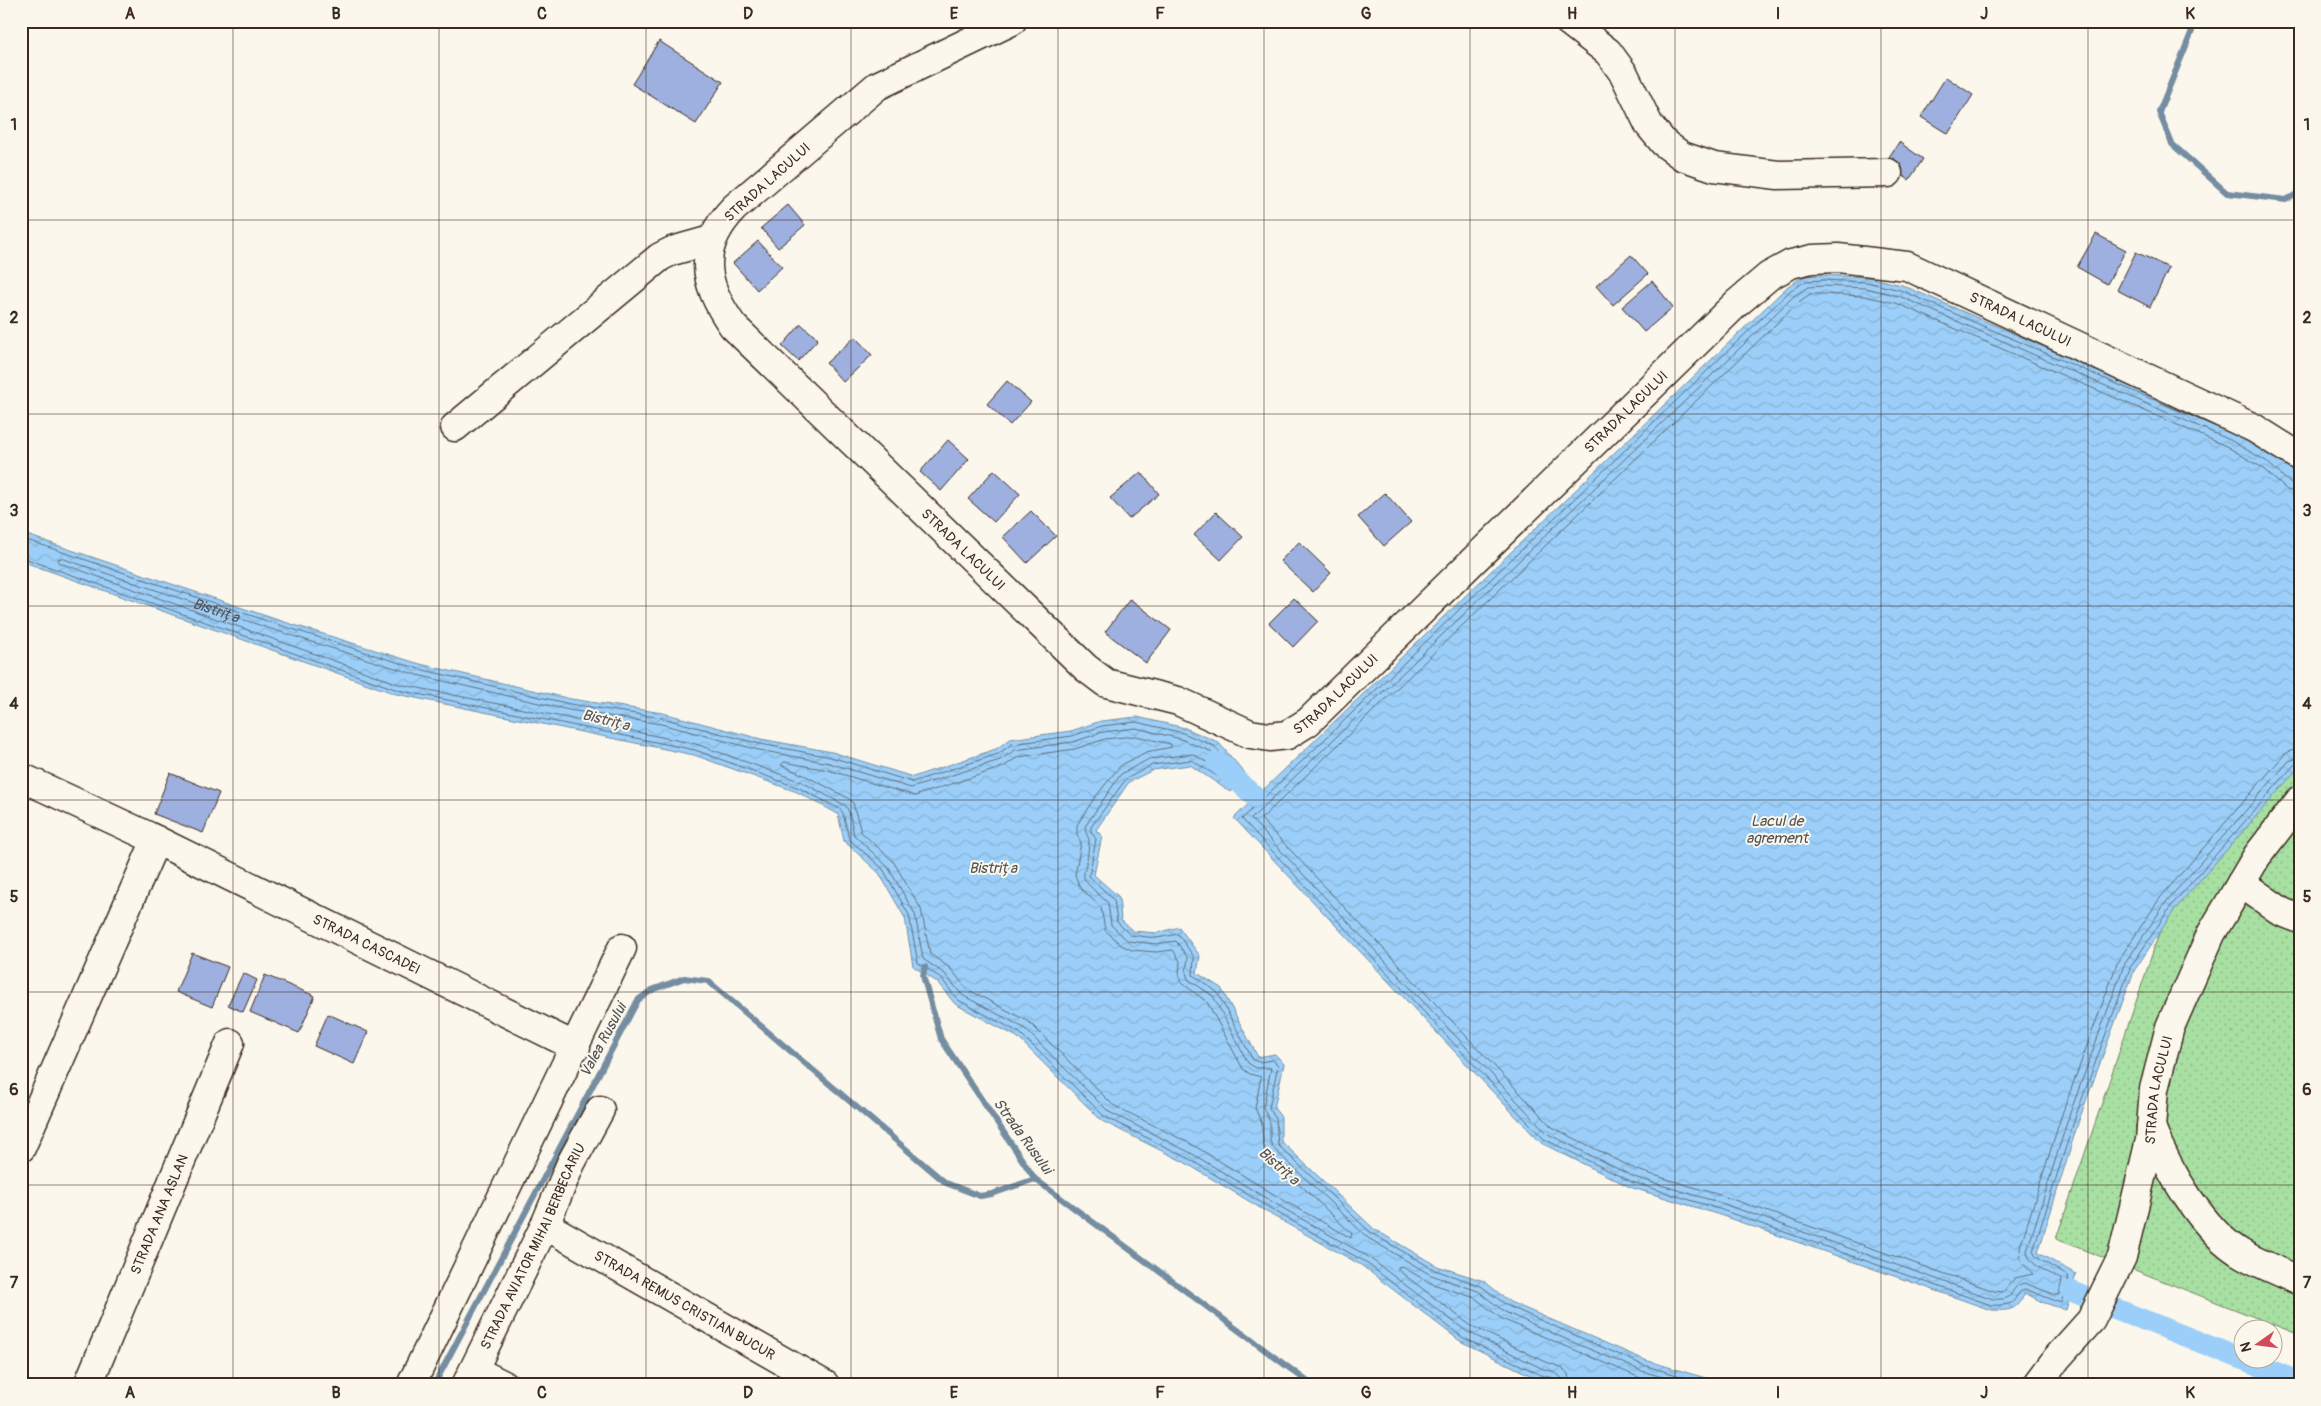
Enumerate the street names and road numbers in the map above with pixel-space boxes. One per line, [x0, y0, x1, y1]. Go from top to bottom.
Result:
street label: STRADA LACULUI [721, 139, 814, 226]
street label: STRADA LACULUI [1967, 288, 2074, 350]
street label: STRADA LACULUI [1581, 368, 1671, 457]
street label: STRADA LACULUI [918, 505, 1009, 594]
street label: STRADA LACULUI [1290, 651, 1382, 738]
street label: STRADA CASCADEI [310, 911, 423, 978]
street label: STRADA LACULUI [2141, 1034, 2176, 1146]
street label: STRADA AVIATOR MIHAI BERBECARIU [477, 1140, 589, 1352]
street label: STRADA ANA ASLAN [127, 1152, 192, 1277]
street label: STRADA REMUS CRISTIAN BUCUR [591, 1247, 778, 1364]

